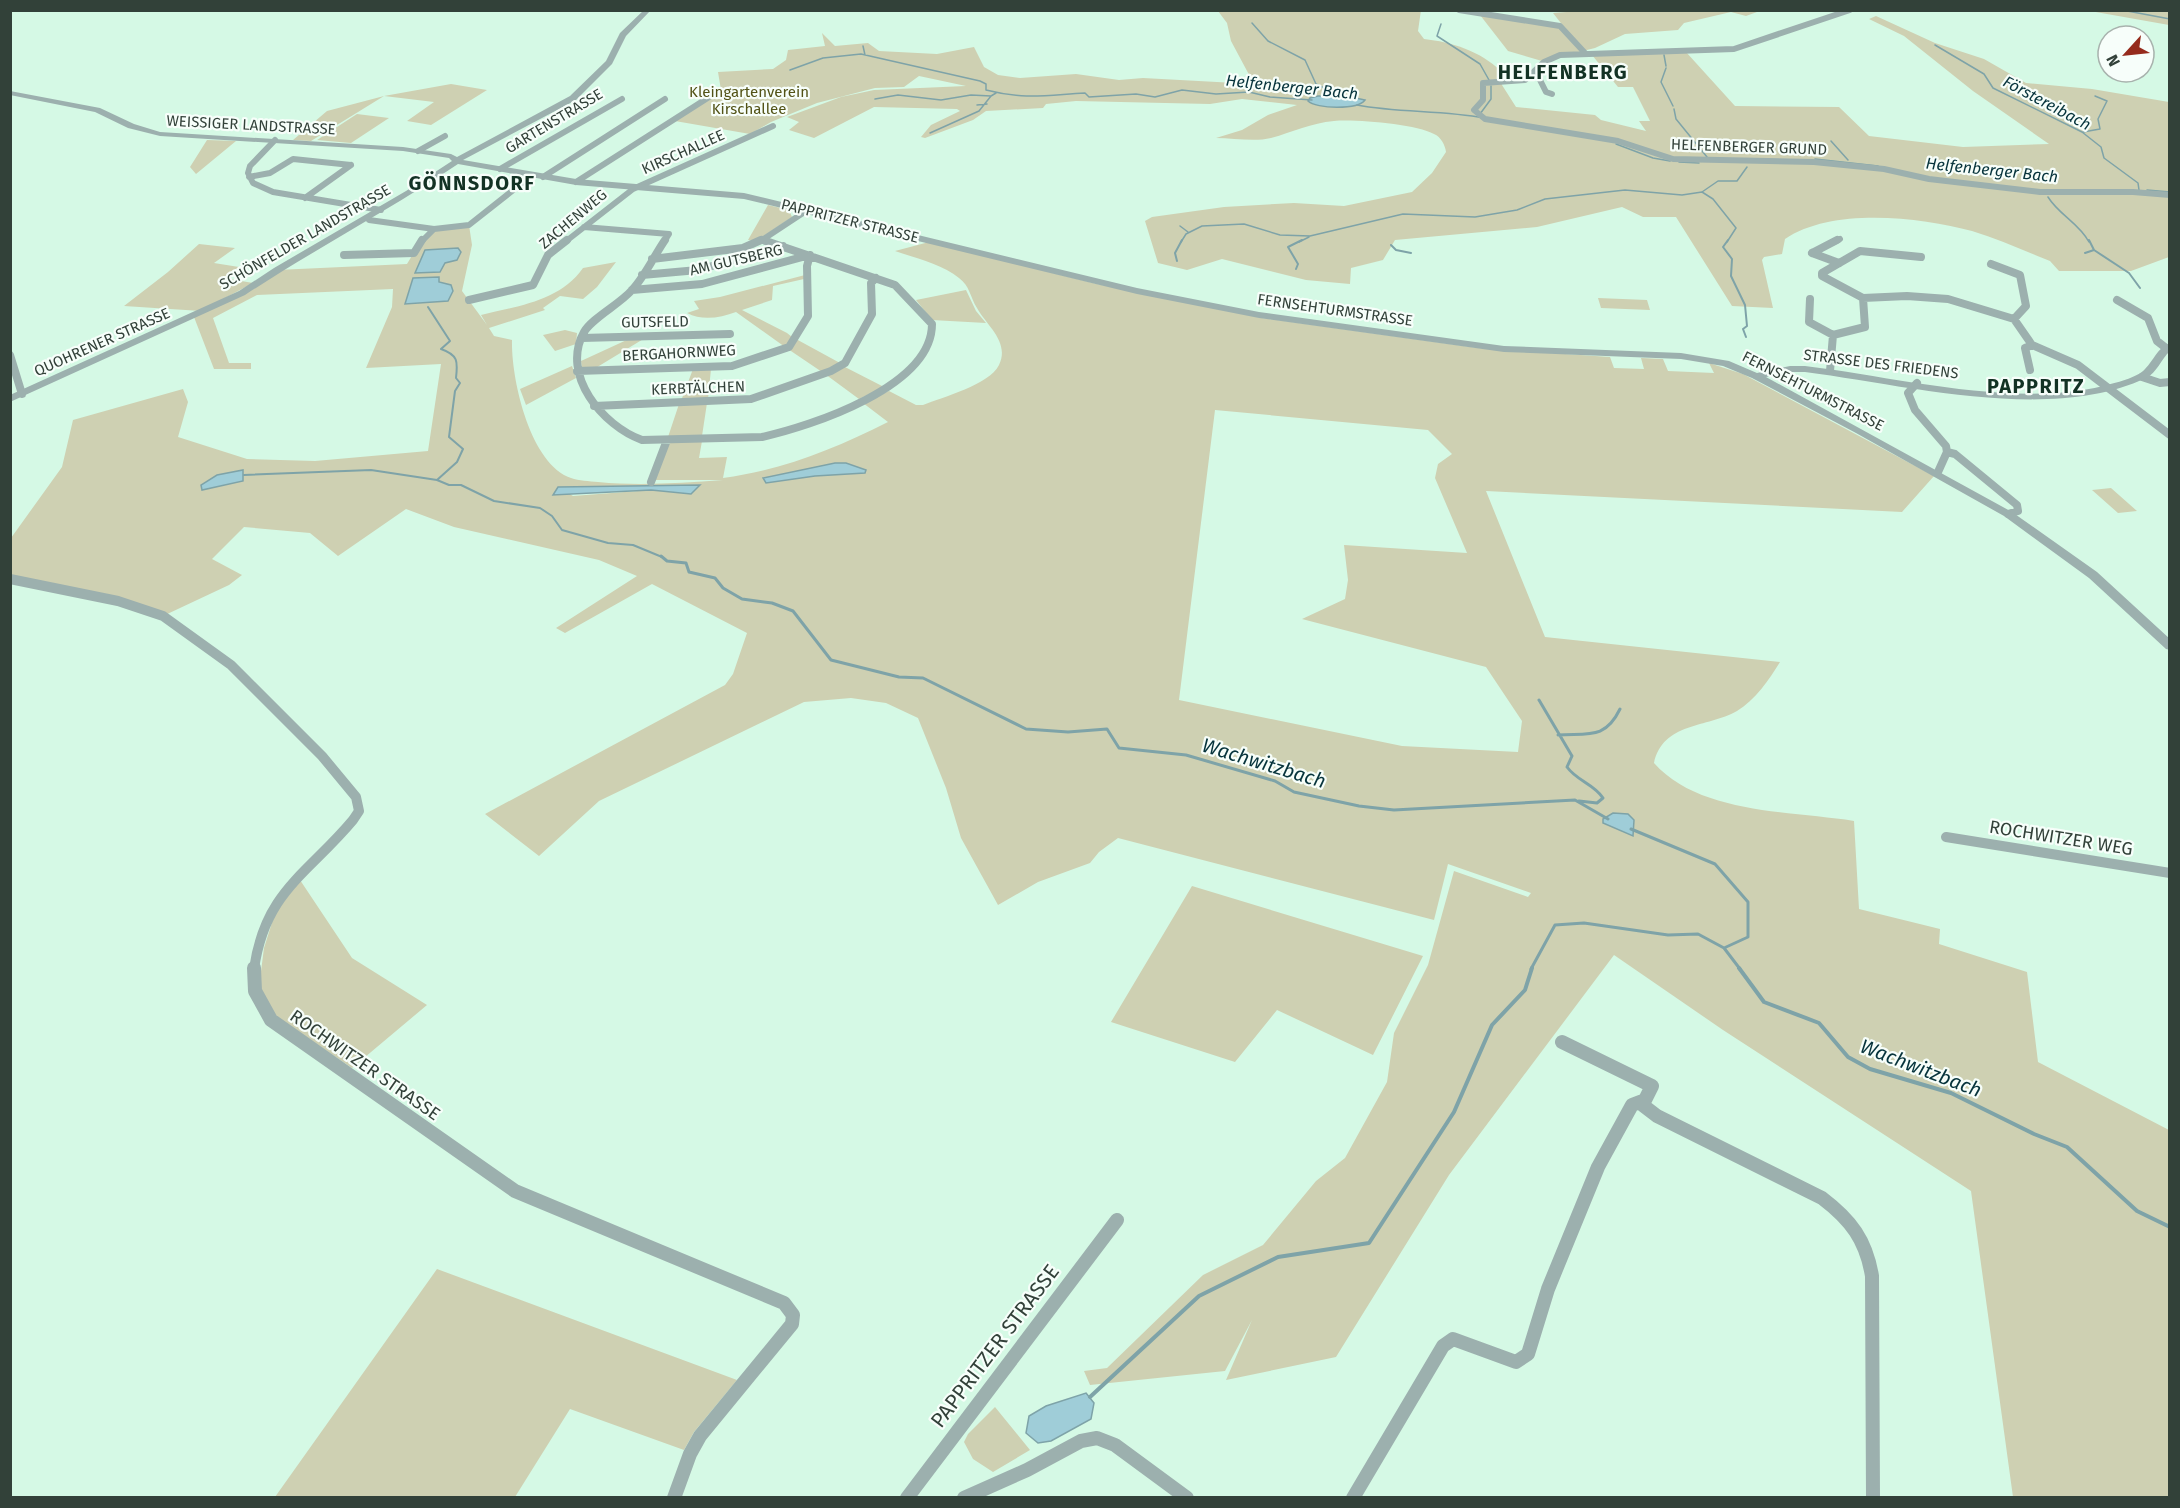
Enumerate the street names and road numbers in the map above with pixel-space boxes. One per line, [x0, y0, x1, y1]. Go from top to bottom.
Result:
street label: GARTENSTRASSE [502, 85, 606, 157]
street label: WEISSIGER LANDSTRASSE [166, 112, 336, 138]
street label: KIRSCHALLEE [639, 126, 727, 178]
street label: HELFENBERGER GRUND [1671, 135, 1827, 159]
street label: SCHÖNFELDER LANDSTRASSE [216, 181, 394, 293]
street label: ZACHENWEG [535, 185, 611, 253]
street label: PAPPRITZER STRASSE [779, 195, 921, 247]
street label: AM GUTSBERG [688, 241, 784, 279]
street label: FERNSEHTURMSTRASSE [1256, 290, 1414, 330]
street label: QUOHRENER STRASSE [31, 304, 173, 380]
street label: GUTSFELD [621, 312, 689, 332]
street label: BERGAHORNWEG [622, 341, 736, 365]
street label: STRASSE DES FRIEDENS [1802, 346, 1960, 382]
street label: FERNSEHTURMSTRASSE [1739, 347, 1887, 435]
street label: KERBTÄLCHEN [651, 377, 745, 399]
street label: ROCHWITZER WEG [1988, 816, 2134, 860]
street label: ROCHWITZER STRASSE [286, 1005, 444, 1125]
street label: PAPPRITZER STRASSE [925, 1259, 1065, 1433]

